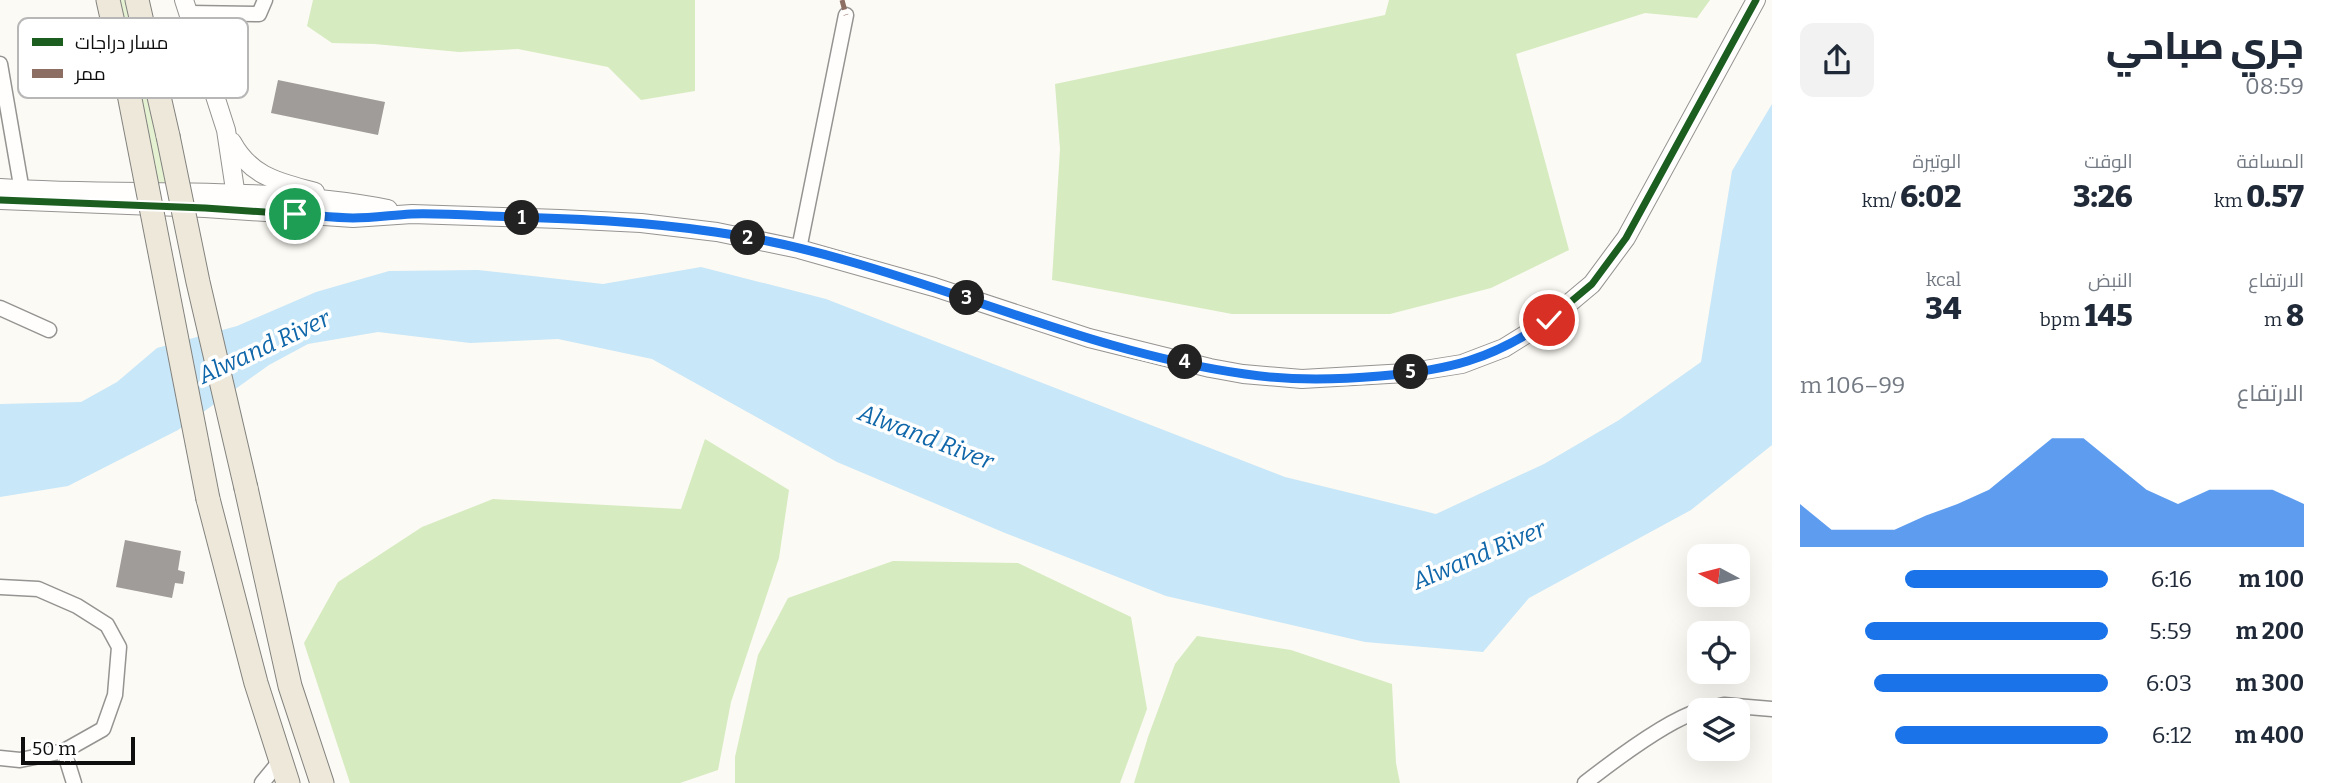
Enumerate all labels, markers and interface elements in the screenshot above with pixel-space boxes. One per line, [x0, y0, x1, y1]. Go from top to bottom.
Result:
legend [18, 18, 248, 98]
button: share [1800, 23, 1874, 97]
text: جري صباحي [2106, 23, 2304, 69]
text: مسار دراجات [75, 31, 168, 54]
text: ممر [74, 62, 106, 85]
text: 08:59 [2245, 72, 2304, 100]
text: الوتيرة [1913, 150, 1961, 173]
text: الوقت [2084, 150, 2133, 173]
text: المسافة [2236, 150, 2304, 173]
text: 6:02 [1900, 179, 1961, 215]
text: 3:26 [2073, 179, 2133, 215]
text: 0.57 [2246, 179, 2304, 215]
pin [265, 184, 325, 244]
text: /km [1862, 189, 1900, 212]
text: km [2214, 189, 2246, 212]
icon: arrive [276, 195, 314, 233]
pin: 1 [504, 200, 540, 235]
text: 1 [517, 206, 526, 229]
pin: 2 [730, 220, 766, 256]
text: 2 [742, 226, 753, 249]
text: kcal [1926, 268, 1961, 291]
text: النبض [2088, 269, 2133, 292]
text: الارتفاع [2248, 269, 2304, 292]
pin: 3 [950, 280, 984, 316]
text: 3 [961, 286, 972, 309]
pin [1519, 290, 1579, 350]
text: 34 [1925, 291, 1961, 327]
text: 145 [2084, 298, 2133, 334]
text: 8 [2286, 298, 2304, 334]
icon: check [1530, 301, 1568, 339]
water label: Alwand River [193, 304, 335, 390]
text: bpm [2040, 308, 2084, 331]
text: m [2264, 308, 2286, 331]
pin: 4 [1168, 344, 1202, 380]
text: 4 [1179, 350, 1190, 373]
pin: 5 [1394, 354, 1428, 390]
text: 5 [1405, 360, 1416, 383]
text: 99–106 m [1800, 371, 1905, 399]
text: الارتفاع [2237, 379, 2304, 407]
water label: Alwand River [854, 398, 998, 476]
water label: Alwand River [1407, 514, 1551, 596]
north arrow [1687, 544, 1750, 607]
map controls [1687, 544, 1750, 761]
text: 6:16 [2151, 565, 2192, 593]
text: 100 m [2239, 565, 2304, 593]
text: 5:59 [2149, 617, 2192, 645]
text: 200 m [2236, 617, 2304, 645]
button: locate [1687, 621, 1750, 684]
text: 6:03 [2146, 669, 2192, 697]
text: 300 m [2235, 669, 2304, 697]
button: layers [1687, 698, 1750, 761]
text: 6:12 [2152, 721, 2192, 749]
text: 400 m [2235, 721, 2304, 749]
scale bar [21, 734, 135, 766]
text: 50 m [32, 737, 76, 760]

